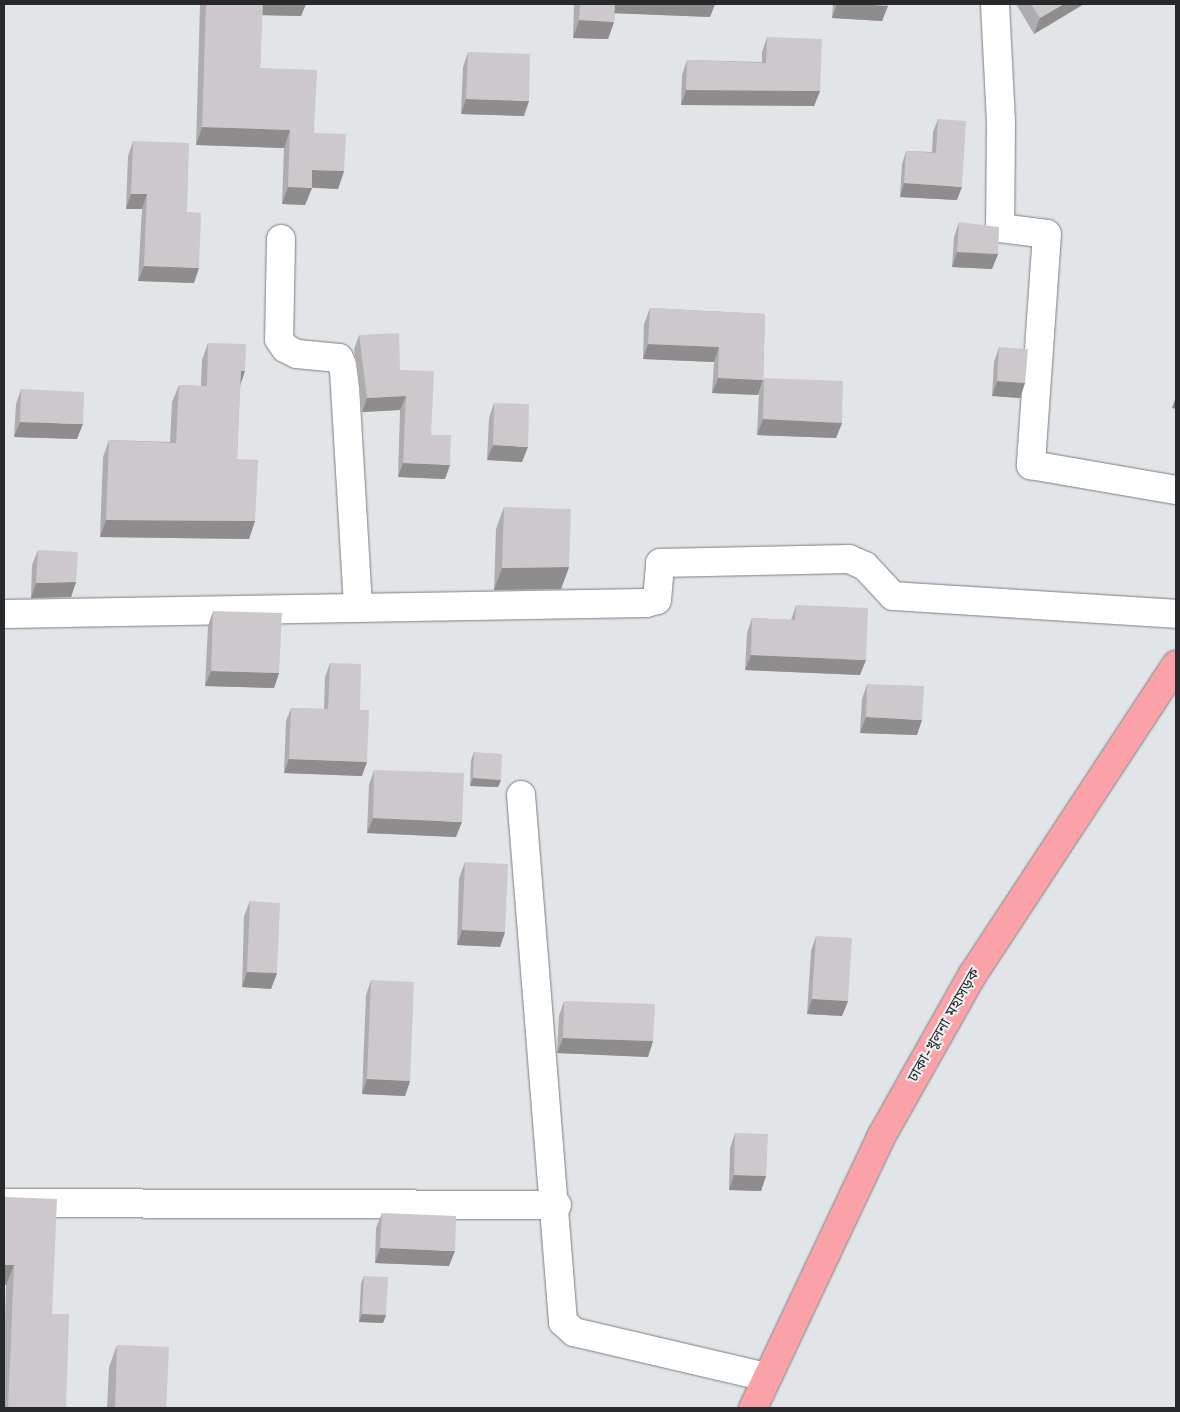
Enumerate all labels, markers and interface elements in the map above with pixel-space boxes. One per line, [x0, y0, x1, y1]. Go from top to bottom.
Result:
street label: ঢাকা-খুলনা মহাসড়ক [904, 965, 984, 1085]

